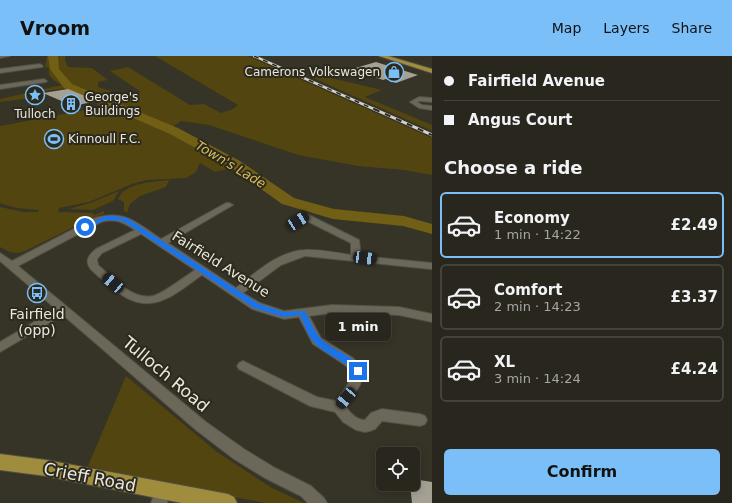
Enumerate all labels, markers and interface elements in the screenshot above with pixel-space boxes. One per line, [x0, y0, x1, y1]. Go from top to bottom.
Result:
text: Vroom [20, 17, 90, 39]
text: Map [552, 20, 581, 36]
text: Layers [603, 20, 650, 36]
text: Share [672, 20, 712, 36]
shop icon: Camerons Volkswagen [383, 61, 405, 83]
place label: Camerons Volkswagen [245, 65, 380, 79]
text: Fairfield Avenue [468, 72, 605, 90]
place icon: Tulloch [24, 84, 46, 106]
place label: George's Buildings [85, 90, 140, 118]
building icon: George's Buildings [60, 93, 82, 115]
place label: Tulloch [13, 107, 56, 121]
text: Angus Court [468, 111, 572, 129]
sports icon: Kinnoull F.C. [43, 128, 65, 150]
place label: Kinnoull F.C. [68, 132, 141, 146]
water label: Town's Lade [193, 138, 269, 191]
text: Choose a ride [444, 157, 583, 178]
icon: car [446, 207, 482, 243]
car [285, 209, 311, 233]
text: Economy [494, 209, 570, 227]
text: £2.49 [671, 216, 718, 234]
route start [76, 218, 94, 236]
text: 1 min · 14:22 [494, 227, 581, 242]
street label: Fairfield Avenue [169, 228, 273, 300]
car [352, 251, 378, 265]
car [100, 271, 126, 295]
icon: car [446, 279, 482, 315]
text: Comfort [494, 281, 562, 299]
bus stop icon: Fairfield (opp) [26, 282, 48, 304]
text: £3.37 [671, 288, 718, 306]
text: 2 min · 14:23 [494, 299, 581, 314]
place label: Fairfield (opp) [9, 306, 65, 338]
callout: 1 min [325, 313, 391, 341]
text: 1 min [338, 319, 378, 334]
street label: Tulloch Road [118, 331, 213, 416]
icon: car [446, 351, 482, 387]
text: XL [494, 353, 515, 371]
text: £4.24 [671, 360, 718, 378]
route end [349, 362, 367, 380]
text: 3 min · 14:24 [494, 371, 581, 386]
car [334, 385, 358, 411]
map controls [376, 447, 420, 491]
button: locate [376, 447, 420, 491]
button: Confirm [444, 449, 720, 495]
street label: Crieff Road [42, 458, 138, 496]

